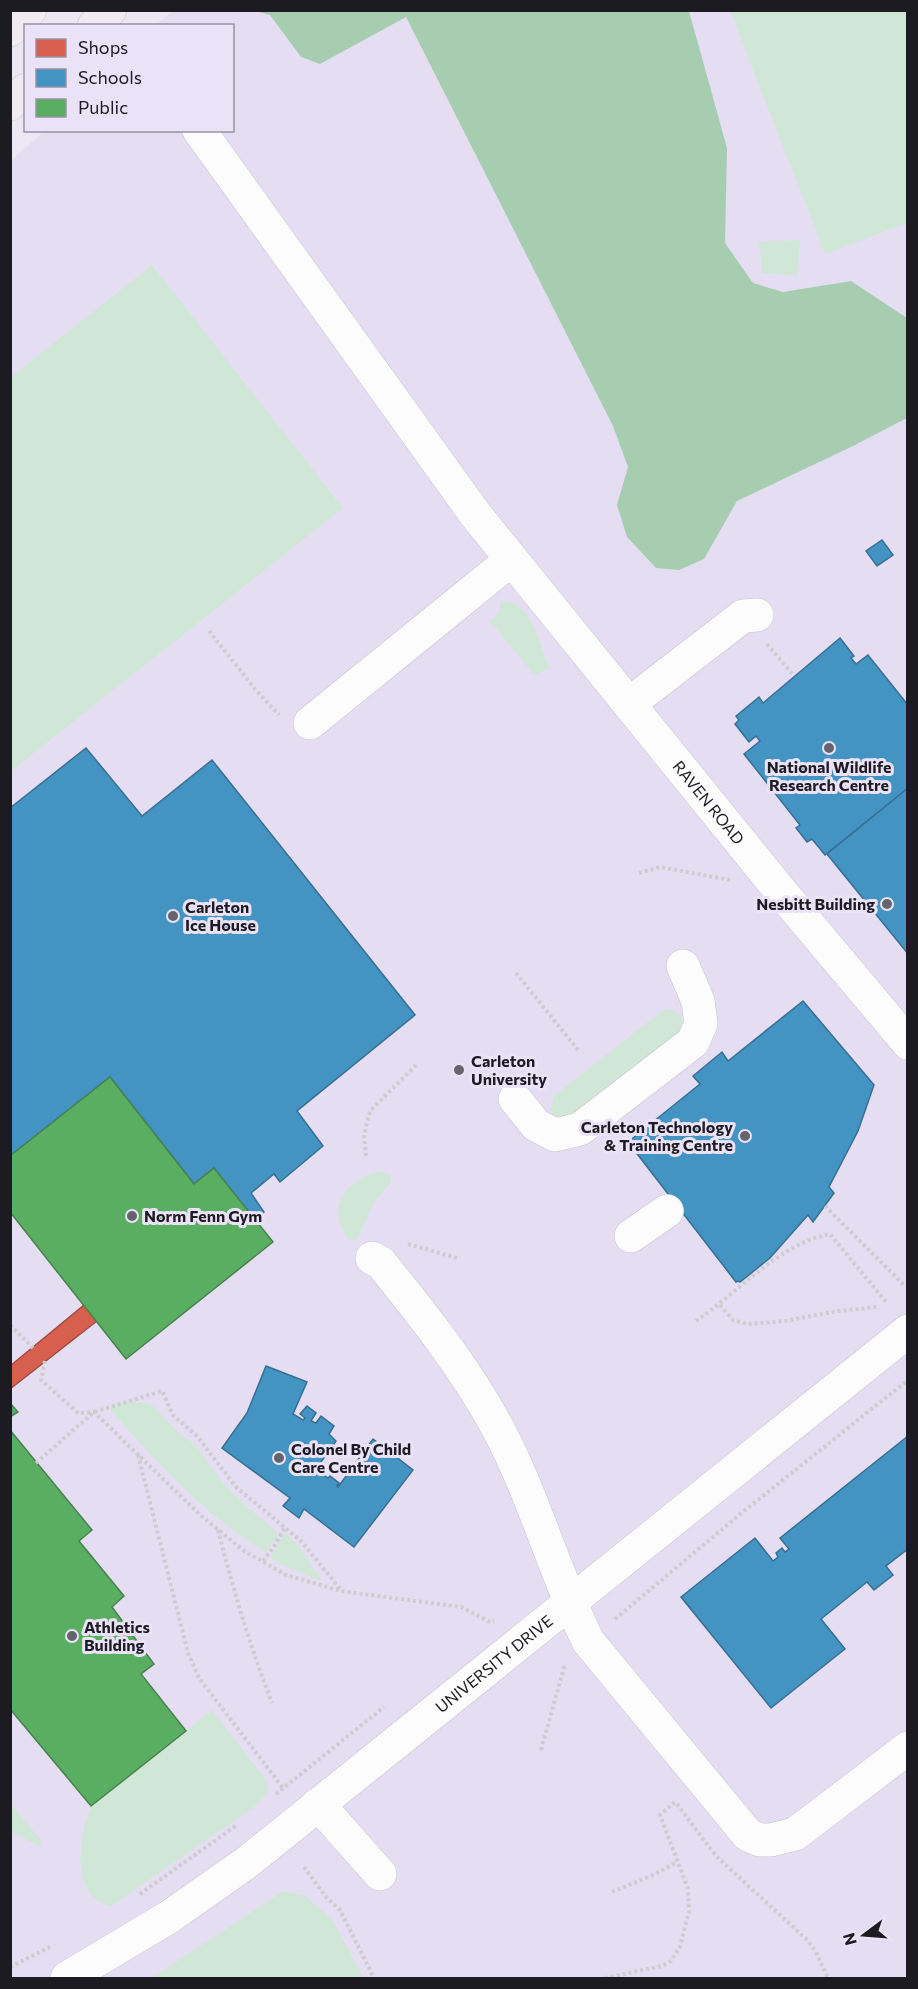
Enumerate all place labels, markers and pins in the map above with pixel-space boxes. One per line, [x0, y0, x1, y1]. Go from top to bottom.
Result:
marker: National Wildlife Research Centre [822, 741, 836, 755]
place label: National Wildlife Research Centre [767, 757, 891, 794]
place label: Nesbitt Building [756, 894, 875, 913]
place label: Carleton Ice House [185, 897, 256, 934]
marker: Nesbitt Building [880, 897, 894, 911]
marker: Carleton Ice House [166, 909, 180, 923]
place label: Carleton University [471, 1051, 547, 1088]
marker: Carleton University [452, 1063, 466, 1077]
place label: Carleton Technology & Training Centre [581, 1117, 733, 1154]
marker: Carleton Technology & Training Centre [738, 1129, 752, 1143]
place label: Norm Fenn Gym [144, 1206, 262, 1225]
marker: Norm Fenn Gym [125, 1209, 139, 1223]
place label: Colonel By Child Care Centre [291, 1439, 411, 1476]
marker: Colonel By Child Care Centre [272, 1451, 286, 1465]
place label: Athletics Building [84, 1617, 150, 1654]
marker: Athletics Building [65, 1629, 79, 1643]

